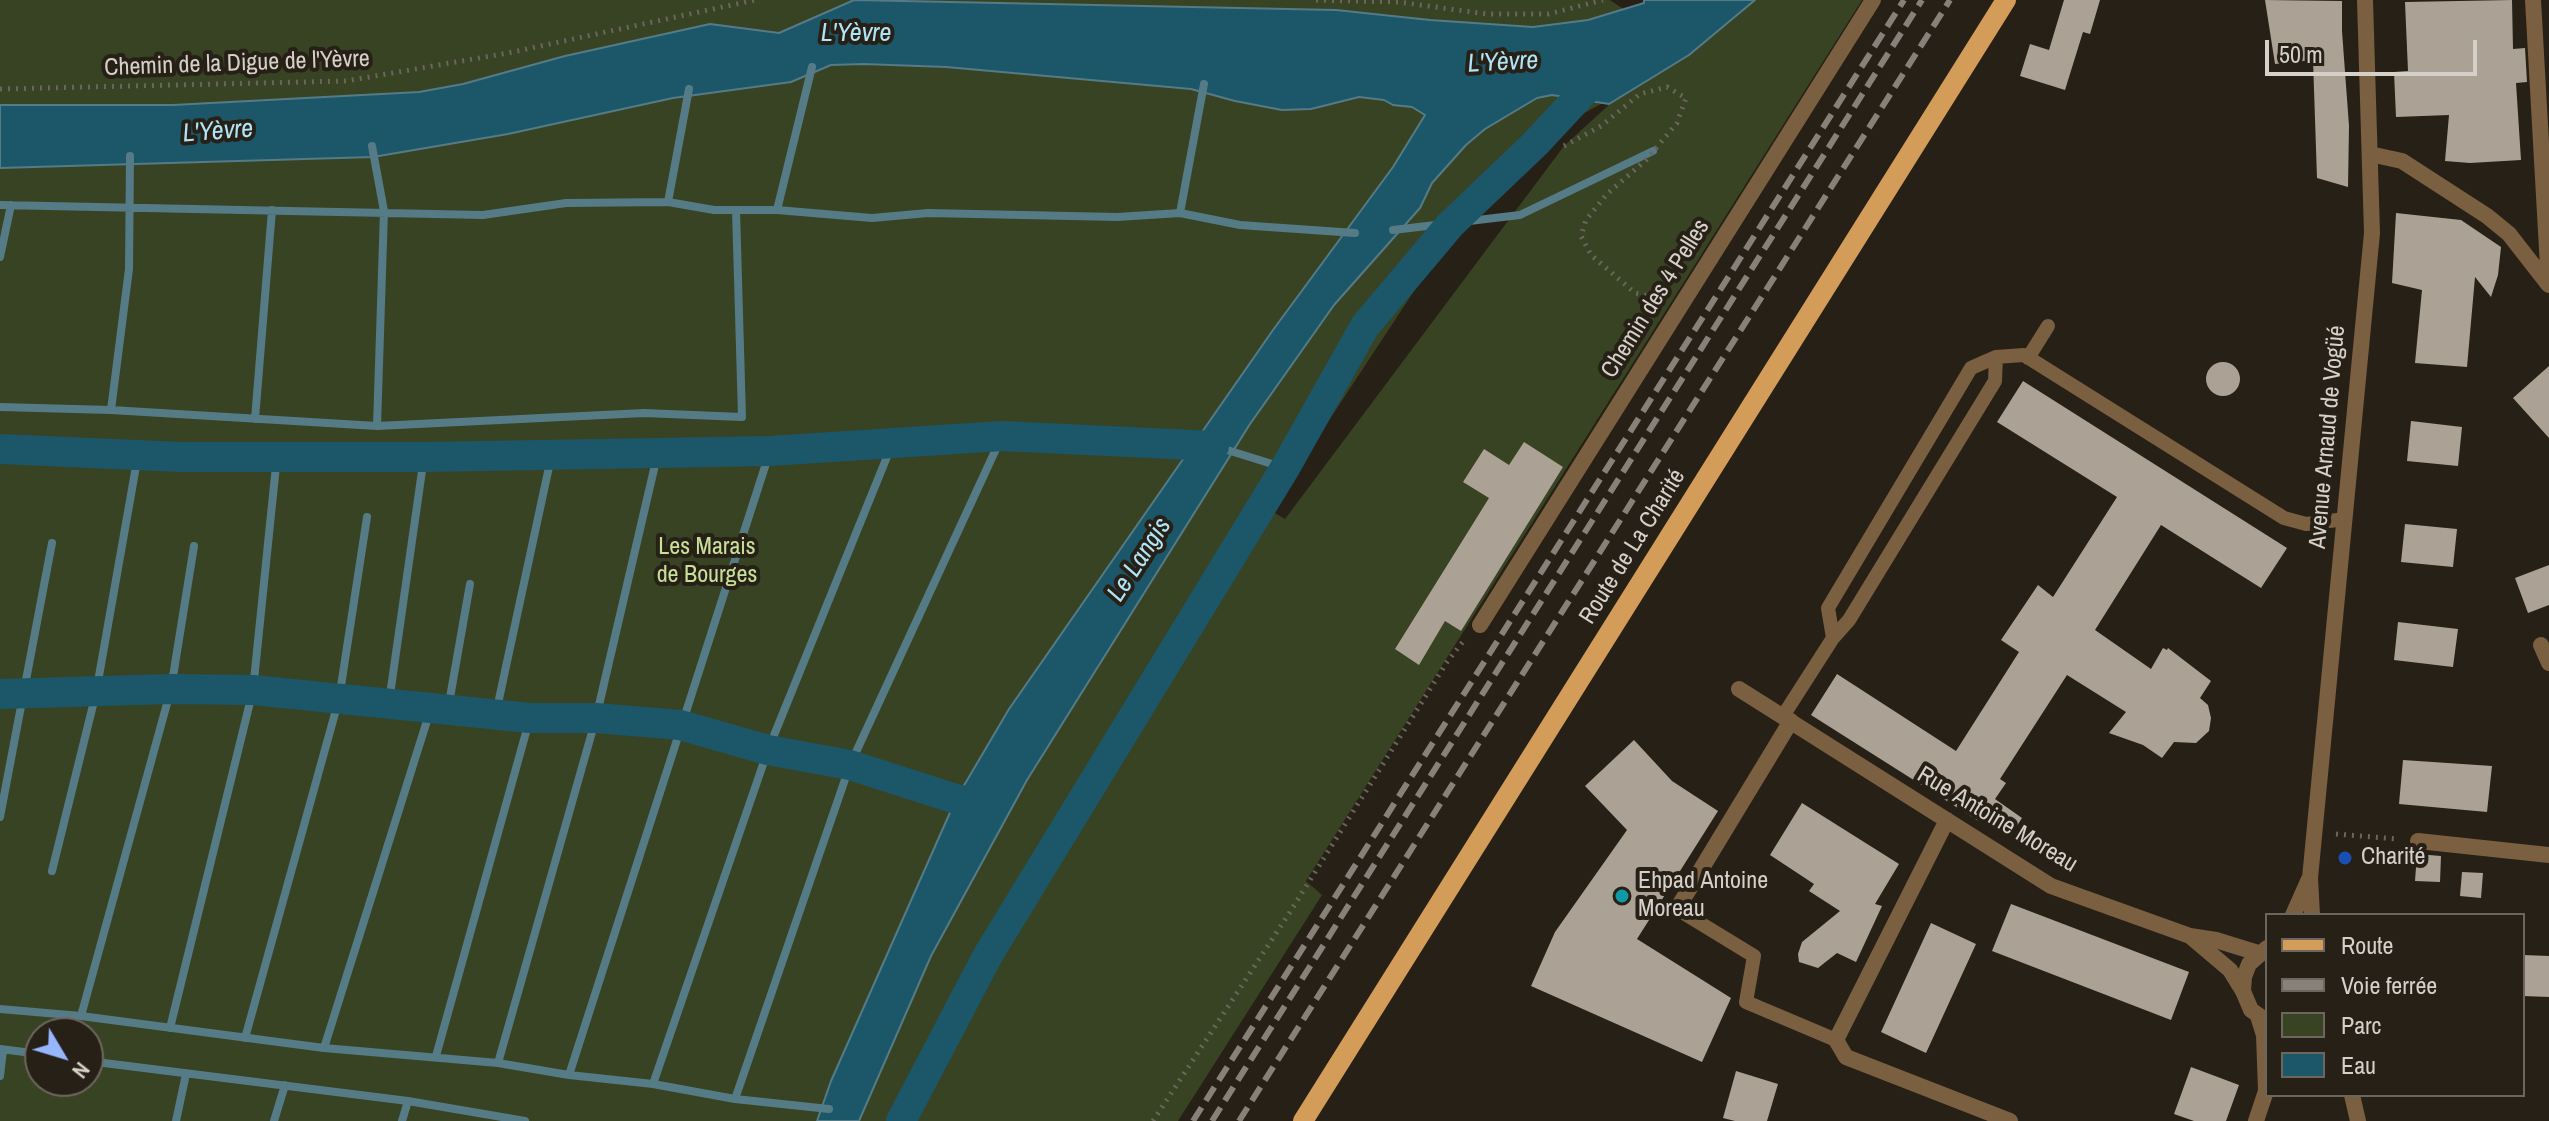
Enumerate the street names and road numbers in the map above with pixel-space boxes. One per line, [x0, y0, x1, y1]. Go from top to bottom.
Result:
street label: Chemin de la Digue de l'Yèvre [104, 45, 370, 83]
street label: Chemin des 4 Pelles [1596, 214, 1716, 384]
street label: Avenue Arnaud de Vogüé [2304, 324, 2352, 550]
street label: Route de La Charité [1574, 464, 1692, 630]
street label: Rue Antoine Moreau [1912, 761, 2082, 879]

